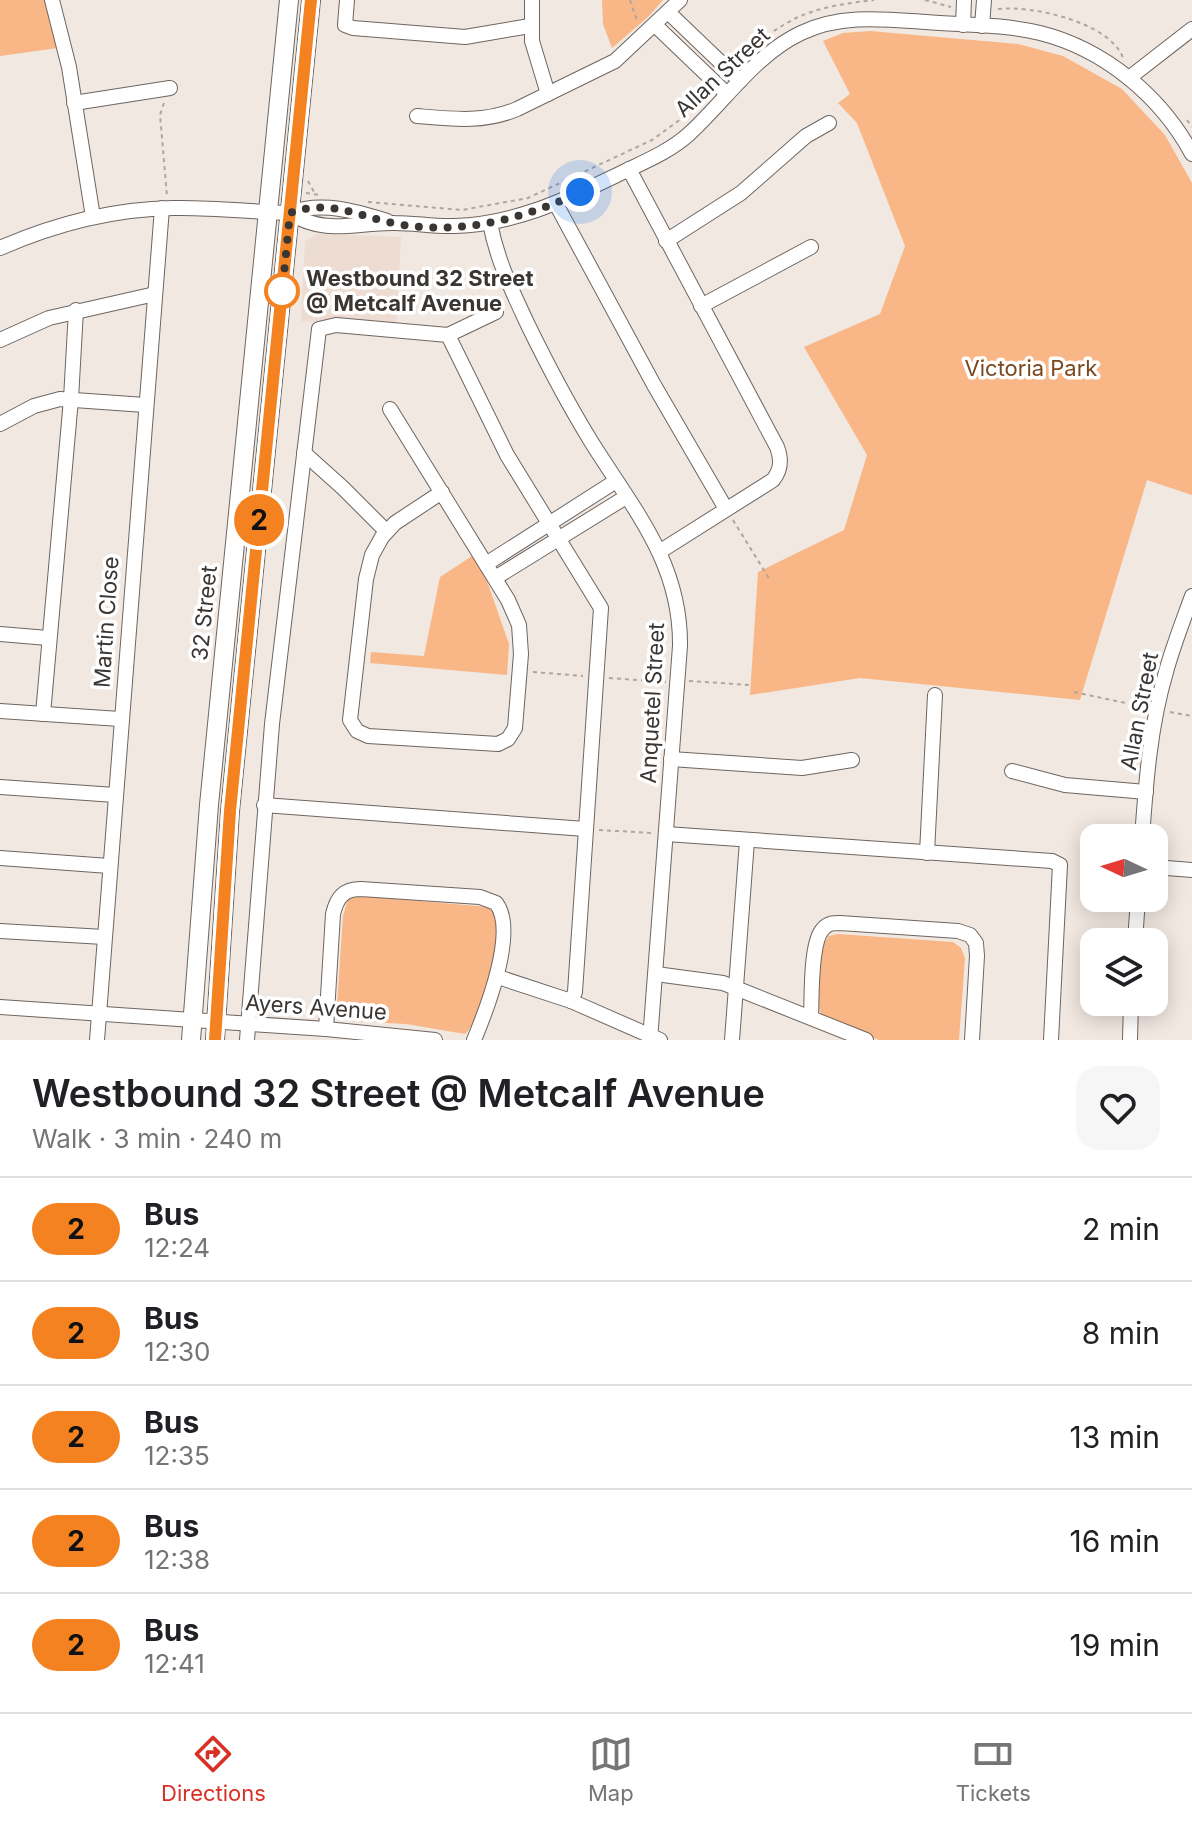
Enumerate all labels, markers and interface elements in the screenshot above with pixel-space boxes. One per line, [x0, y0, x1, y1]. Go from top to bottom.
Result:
street label: Allan Street [669, 22, 775, 122]
your location [560, 172, 600, 212]
place label: Westbound 32 Street @ Metcalf Avenue [306, 265, 534, 316]
marker: Westbound 32 Street @ Metcalf Avenue [265, 274, 299, 308]
park label: Victoria Park [965, 355, 1097, 381]
line badge: 2 [233, 494, 285, 546]
text: 2 [250, 503, 268, 537]
street label: Martin Close [88, 555, 124, 689]
street label: 32 Street [186, 564, 222, 662]
street label: Anquetel Street [635, 622, 669, 784]
street label: Allan Street [1115, 650, 1163, 772]
north arrow [1080, 824, 1168, 912]
map controls [1080, 824, 1168, 1016]
button: layers [1080, 928, 1168, 1016]
street label: Ayers Avenue [244, 989, 388, 1025]
button: heart [1076, 1066, 1160, 1150]
text: Westbound 32 Street @ Metcalf Avenue [32, 1070, 765, 1116]
text: Walk · 3 min · 240 m [32, 1123, 282, 1154]
text: Bus [144, 1196, 199, 1232]
text: 2 min [1082, 1211, 1160, 1247]
text: 2 [67, 1212, 85, 1246]
text: 12:24 [144, 1232, 210, 1263]
text: Bus [144, 1300, 199, 1336]
text: 8 min [1082, 1315, 1160, 1351]
text: 2 [67, 1316, 85, 1350]
text: 12:30 [144, 1336, 210, 1367]
text: Bus [144, 1404, 199, 1440]
text: 13 min [1070, 1419, 1160, 1455]
text: 2 [67, 1420, 85, 1454]
text: 12:35 [144, 1440, 210, 1471]
text: Bus [144, 1508, 199, 1544]
text: 16 min [1069, 1523, 1160, 1559]
text: 2 [67, 1524, 85, 1558]
text: 12:38 [144, 1544, 210, 1575]
text: Bus [144, 1612, 199, 1648]
text: 19 min [1069, 1627, 1160, 1663]
text: 2 [67, 1628, 85, 1662]
text: 12:41 [144, 1648, 205, 1679]
tab: Directions [161, 1732, 266, 1806]
tab: Map [588, 1732, 634, 1806]
tab: Tickets [956, 1732, 1031, 1806]

